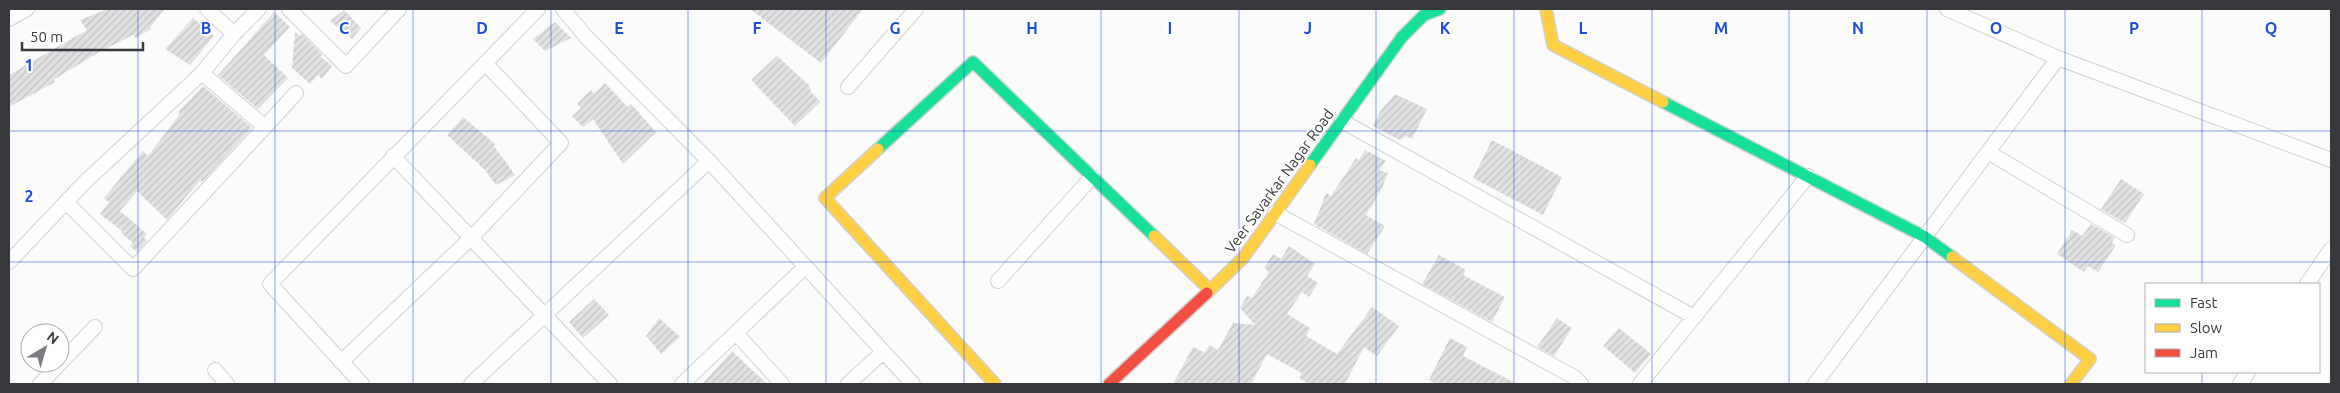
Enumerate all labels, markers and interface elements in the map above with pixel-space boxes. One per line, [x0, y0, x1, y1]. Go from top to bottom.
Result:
text: B [201, 19, 211, 37]
text: C [339, 19, 349, 37]
text: D [476, 19, 488, 37]
text: E [614, 19, 624, 37]
text: F [753, 19, 762, 37]
text: G [889, 19, 901, 37]
text: H [1026, 19, 1038, 37]
text: I [1168, 19, 1172, 37]
text: J [1304, 19, 1312, 37]
text: K [1440, 19, 1451, 37]
text: L [1579, 19, 1588, 37]
text: M [1714, 19, 1728, 37]
text: N [1852, 19, 1864, 37]
text: O [1990, 19, 2002, 37]
text: P [2129, 19, 2139, 37]
text: Q [2265, 19, 2277, 37]
scale bar [22, 20, 144, 52]
text: 50 m [30, 28, 63, 45]
text: 1 [24, 56, 34, 74]
street label: Veer Savarkar Nagar Road [1221, 106, 1337, 256]
text: 2 [24, 187, 34, 205]
legend [2145, 283, 2320, 373]
text: Fast [2190, 294, 2218, 311]
text: Slow [2190, 319, 2223, 336]
north arrow [20, 323, 70, 373]
text: N [44, 328, 62, 347]
text: Jam [2190, 344, 2218, 361]

